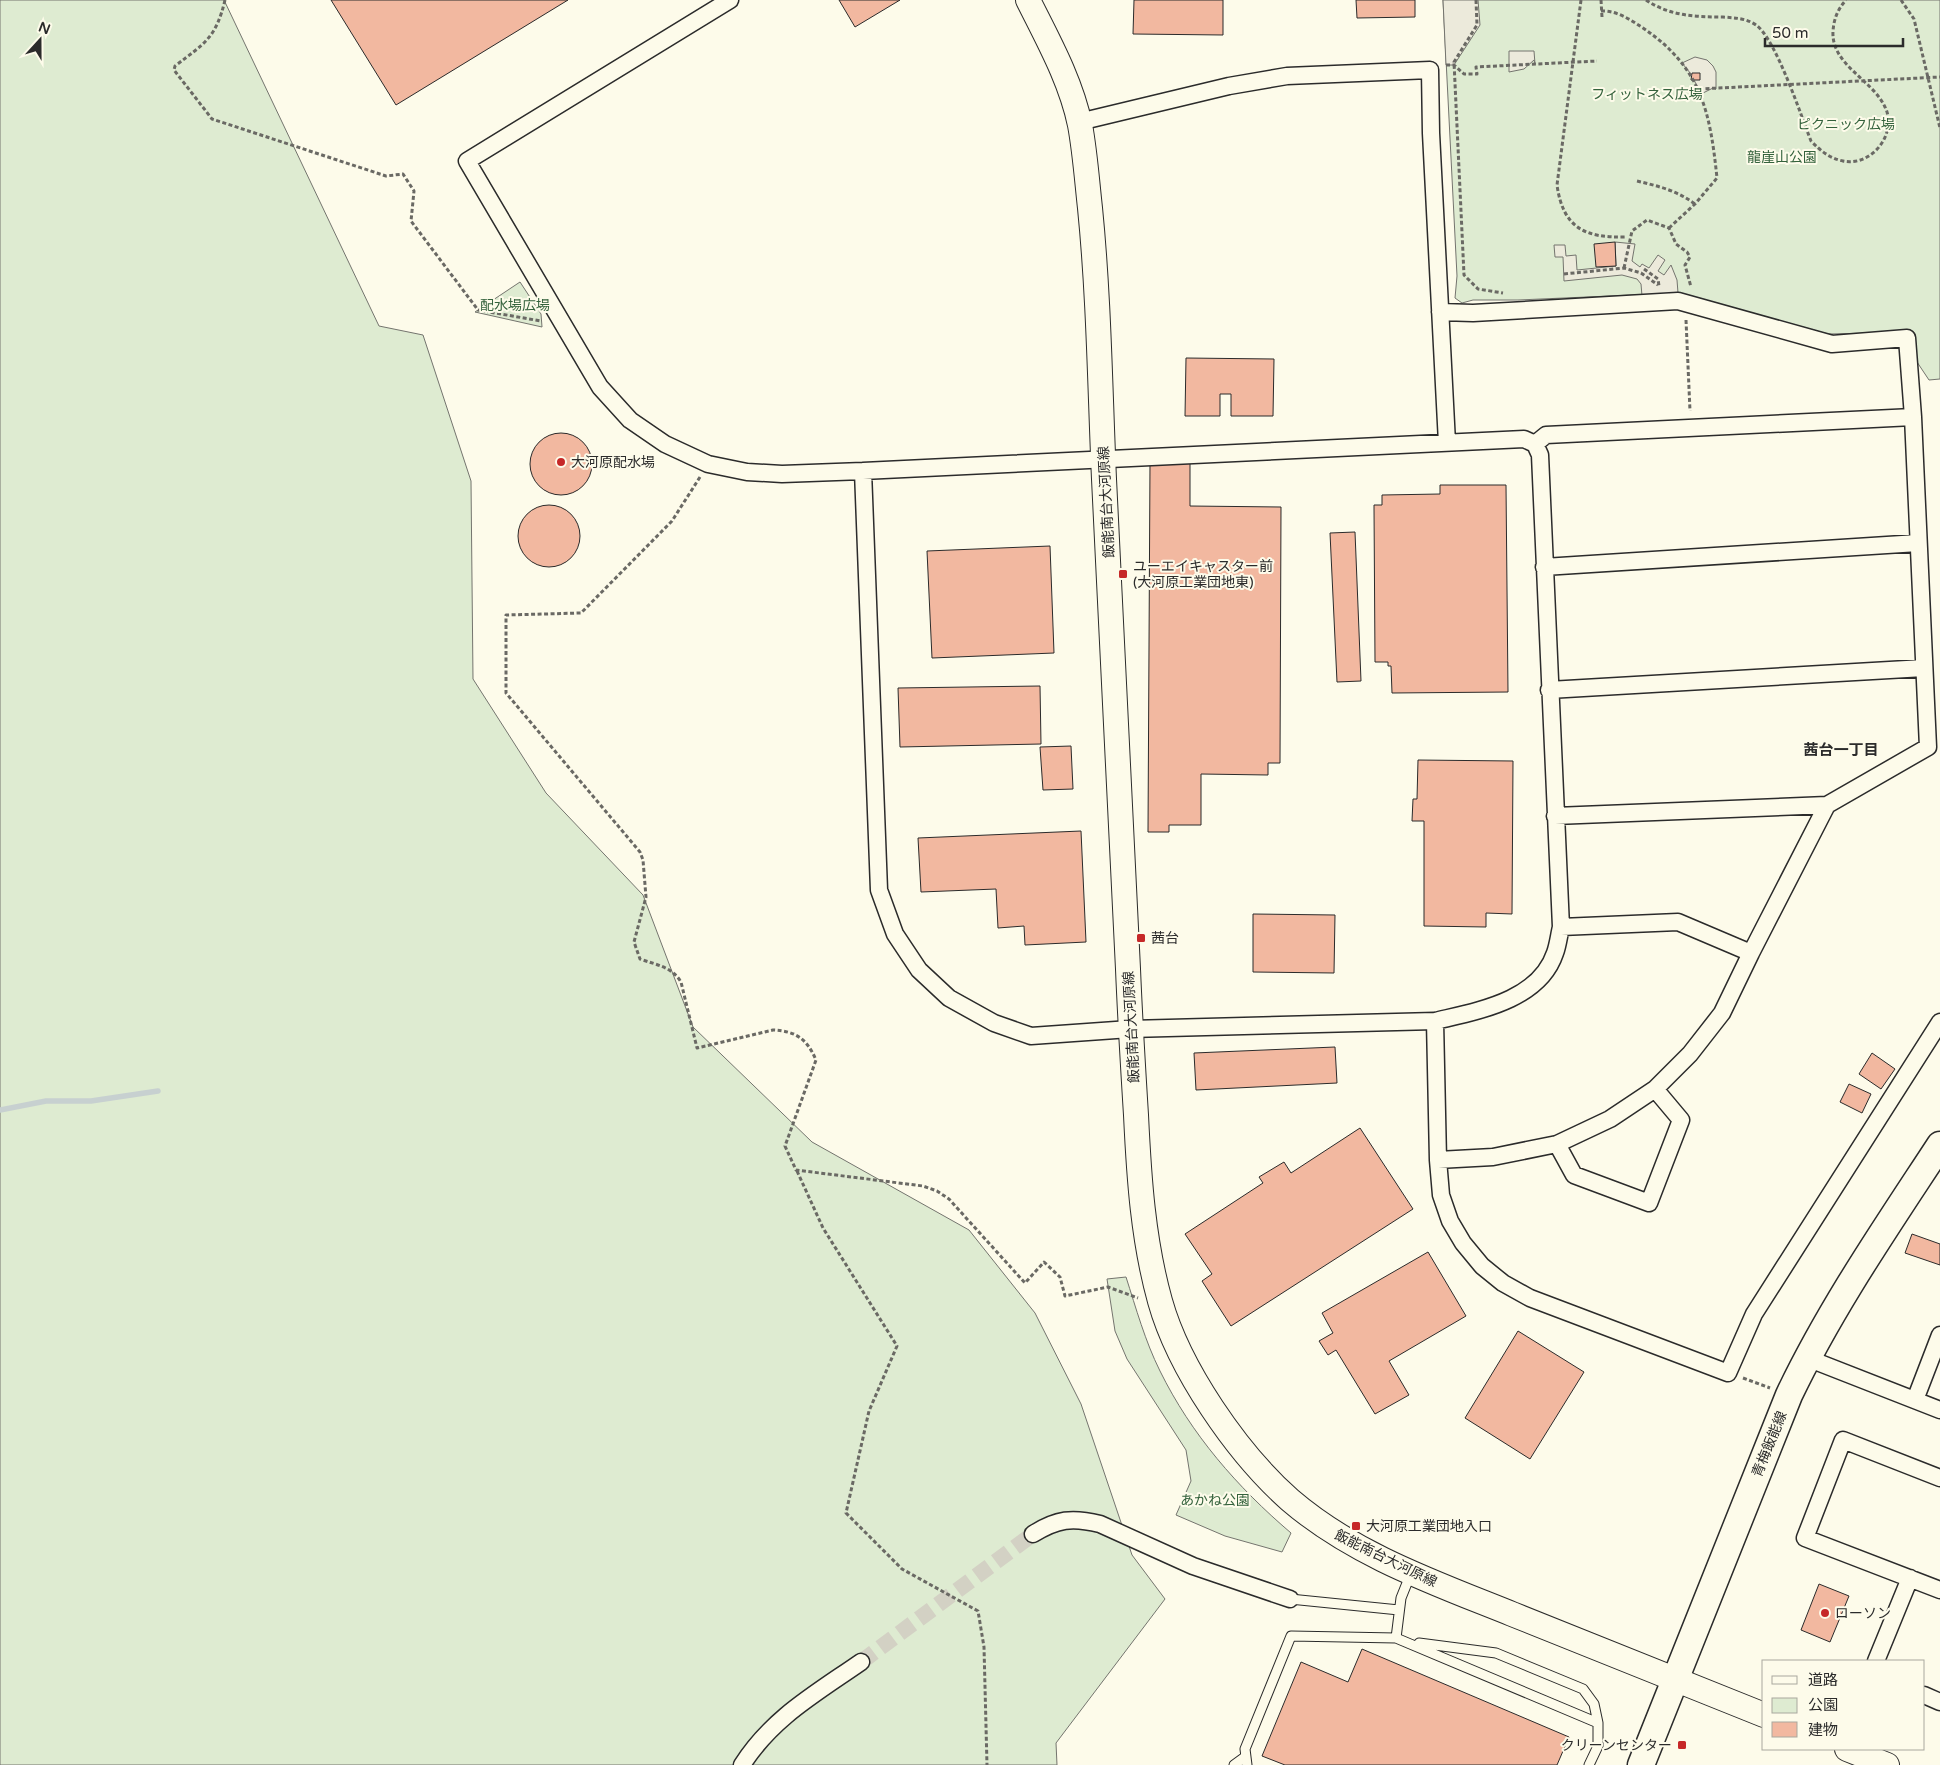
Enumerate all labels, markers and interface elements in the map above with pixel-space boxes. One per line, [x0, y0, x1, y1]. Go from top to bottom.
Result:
north arrow [15, 15, 65, 65]
scale bar [1765, 15, 1902, 47]
text: N [36, 18, 53, 38]
text: 50 m [1772, 24, 1809, 42]
park label: フィットネス広場 [1591, 86, 1703, 103]
park label: ピクニック広場 [1797, 116, 1895, 133]
park label: 龍崖山公園 [1747, 149, 1817, 166]
park label: 配水場広場 [480, 297, 550, 314]
street label: 飯能南台大河原線 [1095, 446, 1118, 558]
place label: 大河原配水場 [571, 454, 655, 471]
marker: 大河原配水場 [555, 456, 567, 468]
place label: ユーエイキャスター前 (大河原工業団地東) [1133, 558, 1273, 591]
marker: ユーエイキャスター前 (大河原工業団地東) [1117, 568, 1129, 580]
district label: 茜台一丁目 [1803, 741, 1879, 759]
place label: 茜台 [1151, 930, 1179, 947]
marker: 茜台 [1135, 932, 1147, 944]
street label: 飯能南台大河原線 [1120, 971, 1143, 1083]
street label: 青梅飯能線 [1748, 1409, 1790, 1480]
park label: あかね公園 [1180, 1492, 1250, 1509]
place label: 大河原工業団地入口 [1366, 1518, 1492, 1535]
marker: 大河原工業団地入口 [1350, 1520, 1362, 1532]
street label: 飯能南台大河原線 [1332, 1526, 1440, 1591]
place label: ローソン [1835, 1605, 1891, 1622]
marker: ローソン [1819, 1607, 1831, 1619]
legend [1762, 1660, 1925, 1750]
text: 道路 [1808, 1671, 1838, 1689]
text: 公園 [1808, 1696, 1838, 1714]
text: 建物 [1808, 1721, 1838, 1739]
place label: クリーンセンター [1561, 1737, 1672, 1754]
marker: クリーンセンター [1676, 1739, 1688, 1751]

